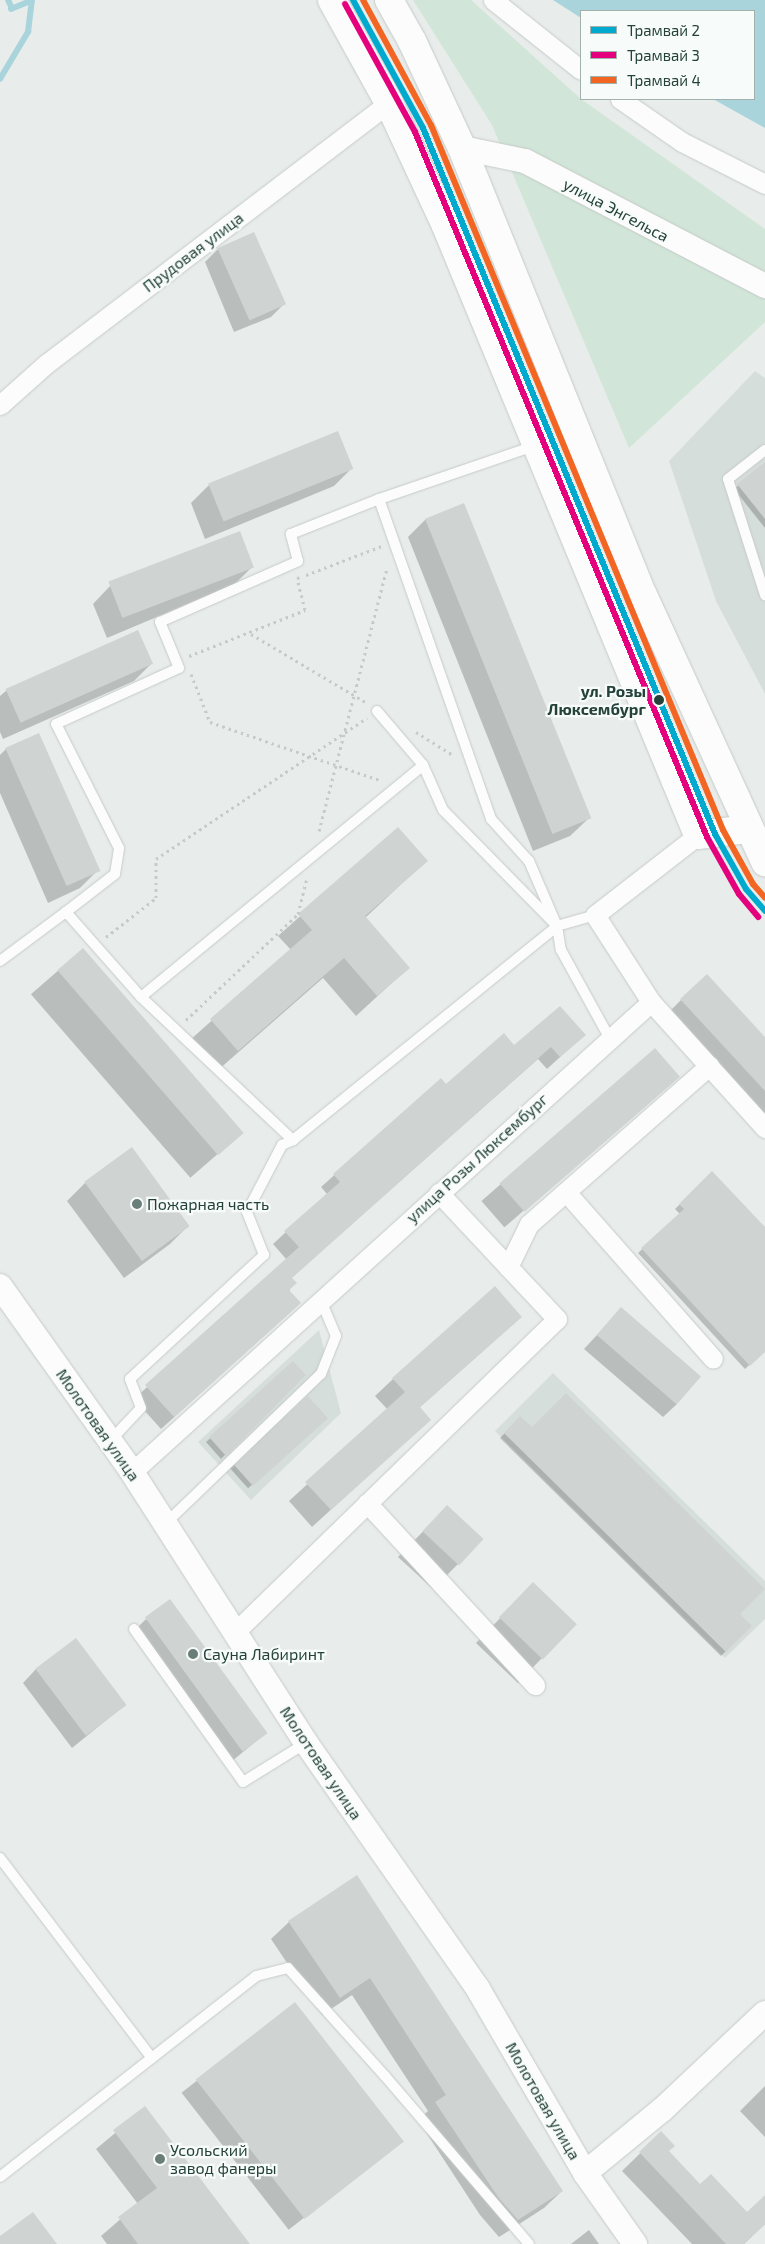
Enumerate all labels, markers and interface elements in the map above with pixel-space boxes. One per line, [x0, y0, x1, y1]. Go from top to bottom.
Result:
legend [580, 10, 755, 100]
text: Трамвай 2 [627, 21, 700, 39]
text: Трамвай 3 [627, 46, 700, 64]
text: Трамвай 4 [627, 71, 701, 89]
street label: улица Энгельса [560, 174, 672, 246]
street label: Прудовая улица [139, 208, 247, 296]
place label: ул. Розы Люксембург [548, 681, 646, 719]
marker: ул. Розы Люксембург [650, 691, 668, 709]
street label: улица Розы Люксембург [402, 1089, 552, 1227]
place label: Пожарная часть [147, 1194, 269, 1214]
marker: Пожарная часть [131, 1198, 143, 1210]
street label: Молотовая улица [52, 1365, 144, 1485]
place label: Сауна Лабиринт [203, 1644, 325, 1664]
marker: Сауна Лабиринт [187, 1648, 199, 1660]
street label: Молотовая улица [276, 1703, 366, 1823]
street label: Молотовая улица [502, 2039, 584, 2163]
place label: Усольский завод фанеры [170, 2140, 277, 2178]
marker: Усольский завод фанеры [154, 2153, 166, 2165]

